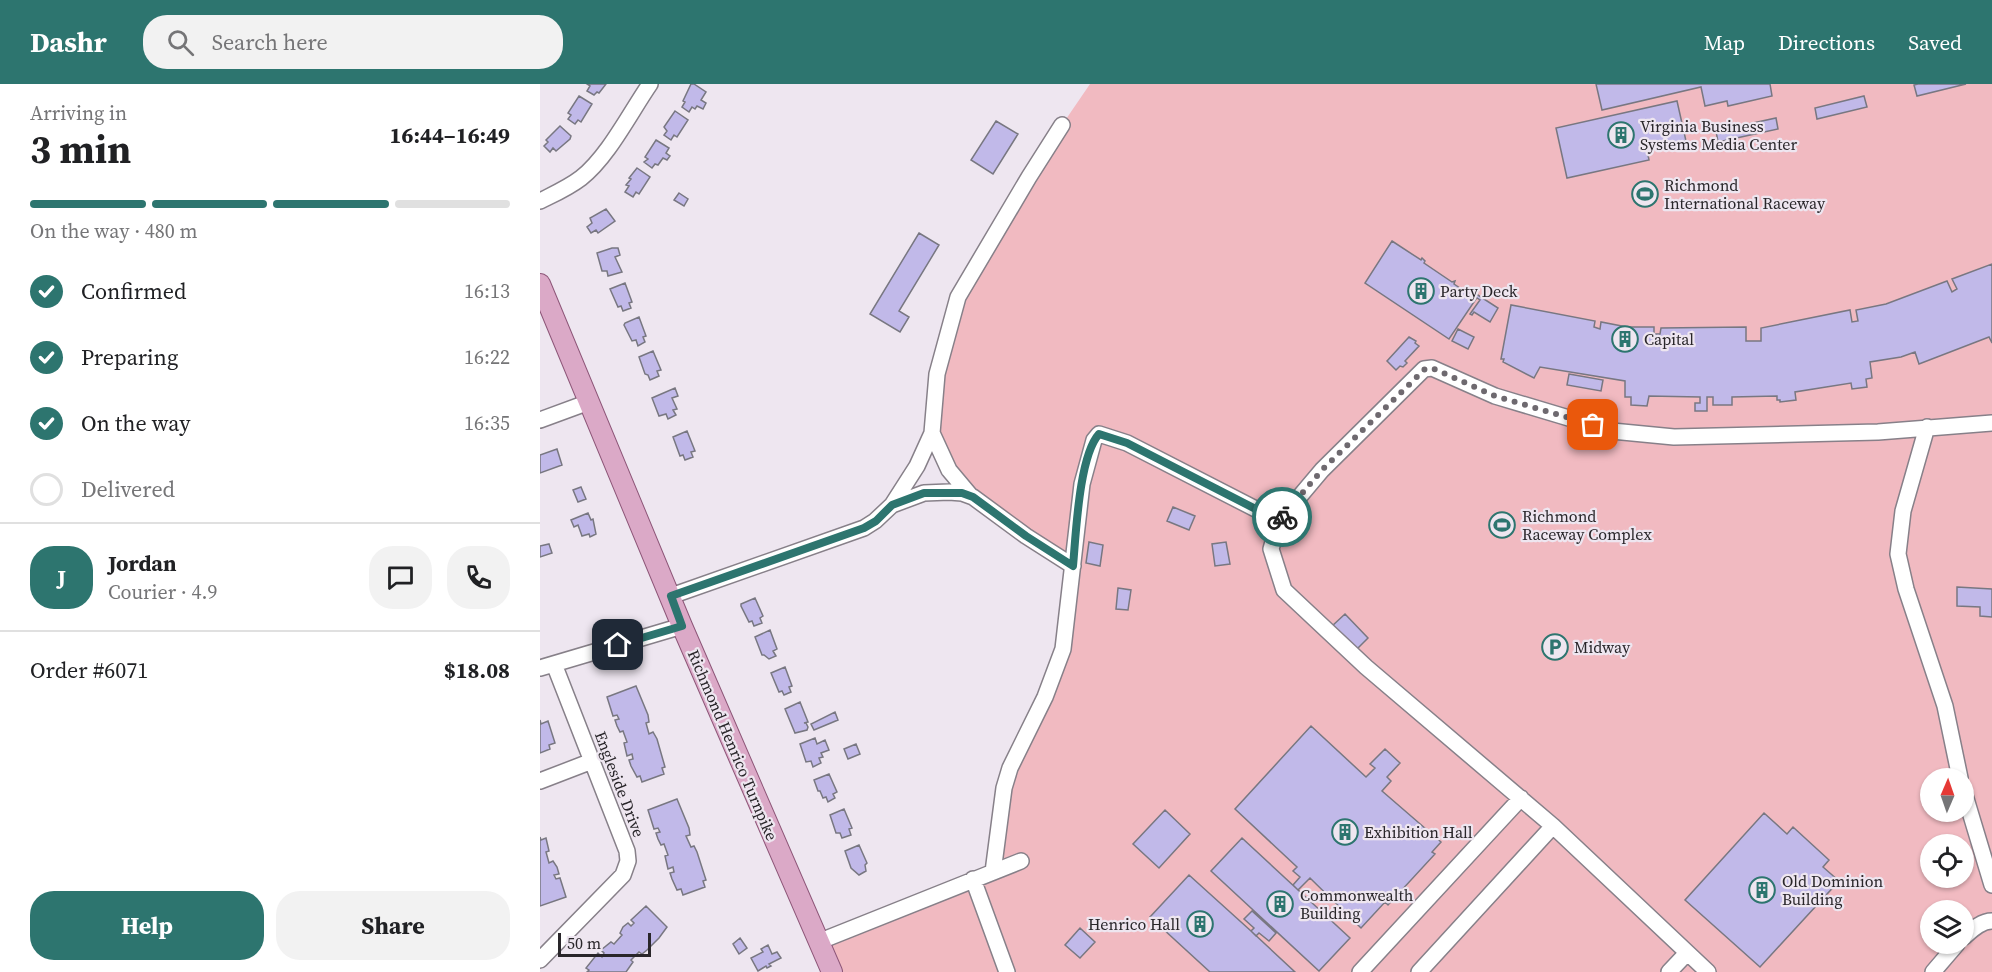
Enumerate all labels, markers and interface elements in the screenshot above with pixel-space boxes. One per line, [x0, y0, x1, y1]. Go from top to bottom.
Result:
search box [143, 15, 563, 69]
text: Dashr [30, 23, 107, 61]
icon: search [164, 26, 197, 59]
text: Search here [212, 27, 328, 57]
text: Map [1704, 28, 1745, 57]
text: Directions [1778, 28, 1875, 57]
text: Saved [1908, 28, 1962, 57]
text: Arriving in [30, 99, 127, 127]
place label: Virginia Business Systems Media Center [1640, 115, 1798, 155]
text: 16:44–16:49 [390, 120, 510, 150]
building icon: Virginia Business Systems Media Center [1606, 120, 1636, 150]
text: 3 min [30, 123, 131, 176]
place label: Richmond International Raceway [1664, 174, 1826, 214]
sports icon: Richmond International Raceway [1630, 179, 1660, 209]
text: On the way · 480 m [30, 217, 197, 245]
icon: check [30, 275, 63, 308]
text: Confirmed [81, 276, 186, 306]
building icon: Party Deck [1406, 276, 1436, 306]
text: 16:13 [464, 277, 510, 305]
place label: Party Deck [1440, 280, 1518, 302]
building icon: Capital [1610, 324, 1640, 354]
place label: Capital [1644, 328, 1694, 350]
icon: check [30, 341, 63, 374]
text: Preparing [81, 342, 178, 372]
text: 16:22 [464, 343, 510, 371]
pin [1567, 399, 1618, 450]
icon: check [30, 407, 63, 440]
text: On the way [81, 408, 190, 438]
icon: bag [1576, 408, 1609, 441]
text: 16:35 [464, 409, 510, 437]
text: Delivered [81, 474, 175, 504]
courier [1252, 487, 1312, 547]
icon: bike [1266, 501, 1299, 534]
place label: Richmond Raceway Complex [1522, 505, 1652, 545]
sports icon: Richmond Raceway Complex [1487, 510, 1517, 540]
button: chat [369, 546, 432, 609]
button: phone [447, 546, 510, 609]
text: Jordan [108, 548, 176, 578]
text: J [57, 562, 66, 592]
text: Courier · 4.9 [108, 578, 217, 606]
pin [592, 619, 643, 670]
icon: home [601, 628, 634, 661]
parking icon: Midway [1540, 632, 1570, 662]
place label: Midway [1574, 636, 1631, 658]
street label: Richmond Henrico Turnpike [683, 646, 783, 844]
text: Order #6071 [30, 655, 148, 685]
text: $18.08 [444, 655, 510, 685]
street label: Engleside Drive [590, 728, 650, 840]
north arrow [1920, 768, 1974, 822]
map controls [1920, 768, 1974, 954]
building icon: Exhibition Hall [1330, 817, 1360, 847]
place label: Exhibition Hall [1364, 821, 1473, 843]
button: locate [1920, 834, 1974, 888]
place label: Old Dominion Building [1782, 870, 1883, 910]
building icon: Old Dominion Building [1747, 875, 1777, 905]
place label: Commonwealth Building [1300, 884, 1414, 924]
building icon: Commonwealth Building [1265, 889, 1295, 919]
button: Help [30, 891, 264, 960]
button: Share [276, 891, 510, 960]
button: layers [1920, 900, 1974, 954]
building icon: Henrico Hall [1185, 909, 1215, 939]
place label: Henrico Hall [1088, 913, 1180, 935]
scale bar [558, 930, 651, 958]
text: 50 m [567, 932, 601, 954]

